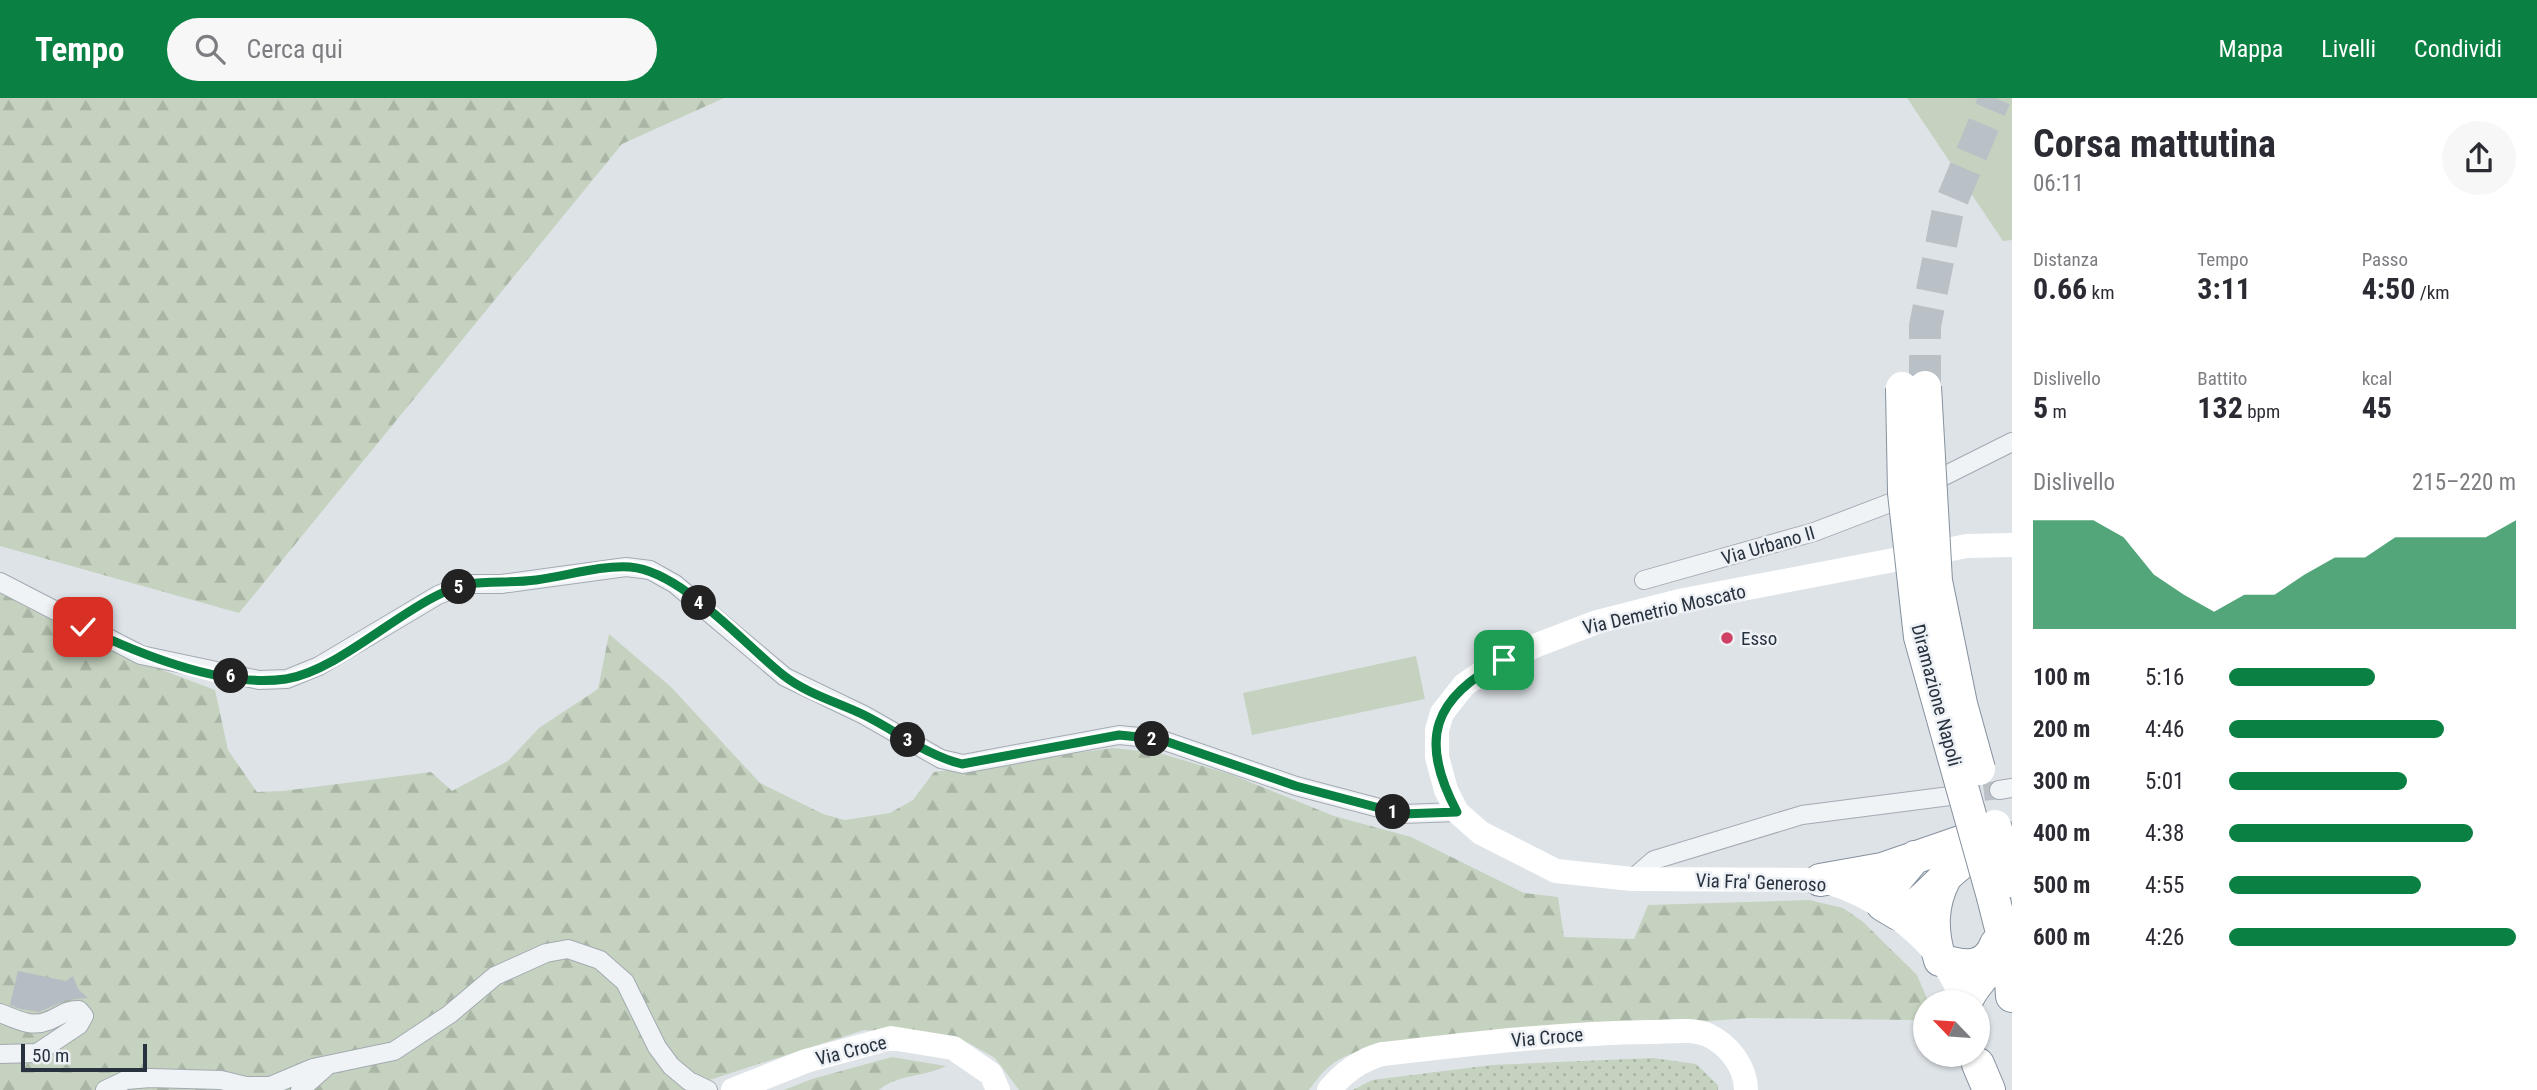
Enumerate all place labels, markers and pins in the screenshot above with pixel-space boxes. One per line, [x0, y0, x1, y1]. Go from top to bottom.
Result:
pin: 5 [442, 570, 476, 604]
pin: 4 [682, 586, 716, 620]
pin [53, 597, 113, 657]
place label: Esso [1741, 627, 1777, 650]
pin [1474, 630, 1534, 690]
marker: Esso [1719, 630, 1735, 646]
pin: 6 [214, 658, 248, 694]
pin: 3 [890, 722, 926, 758]
pin: 2 [1134, 722, 1170, 756]
pin: 1 [1376, 794, 1410, 830]

